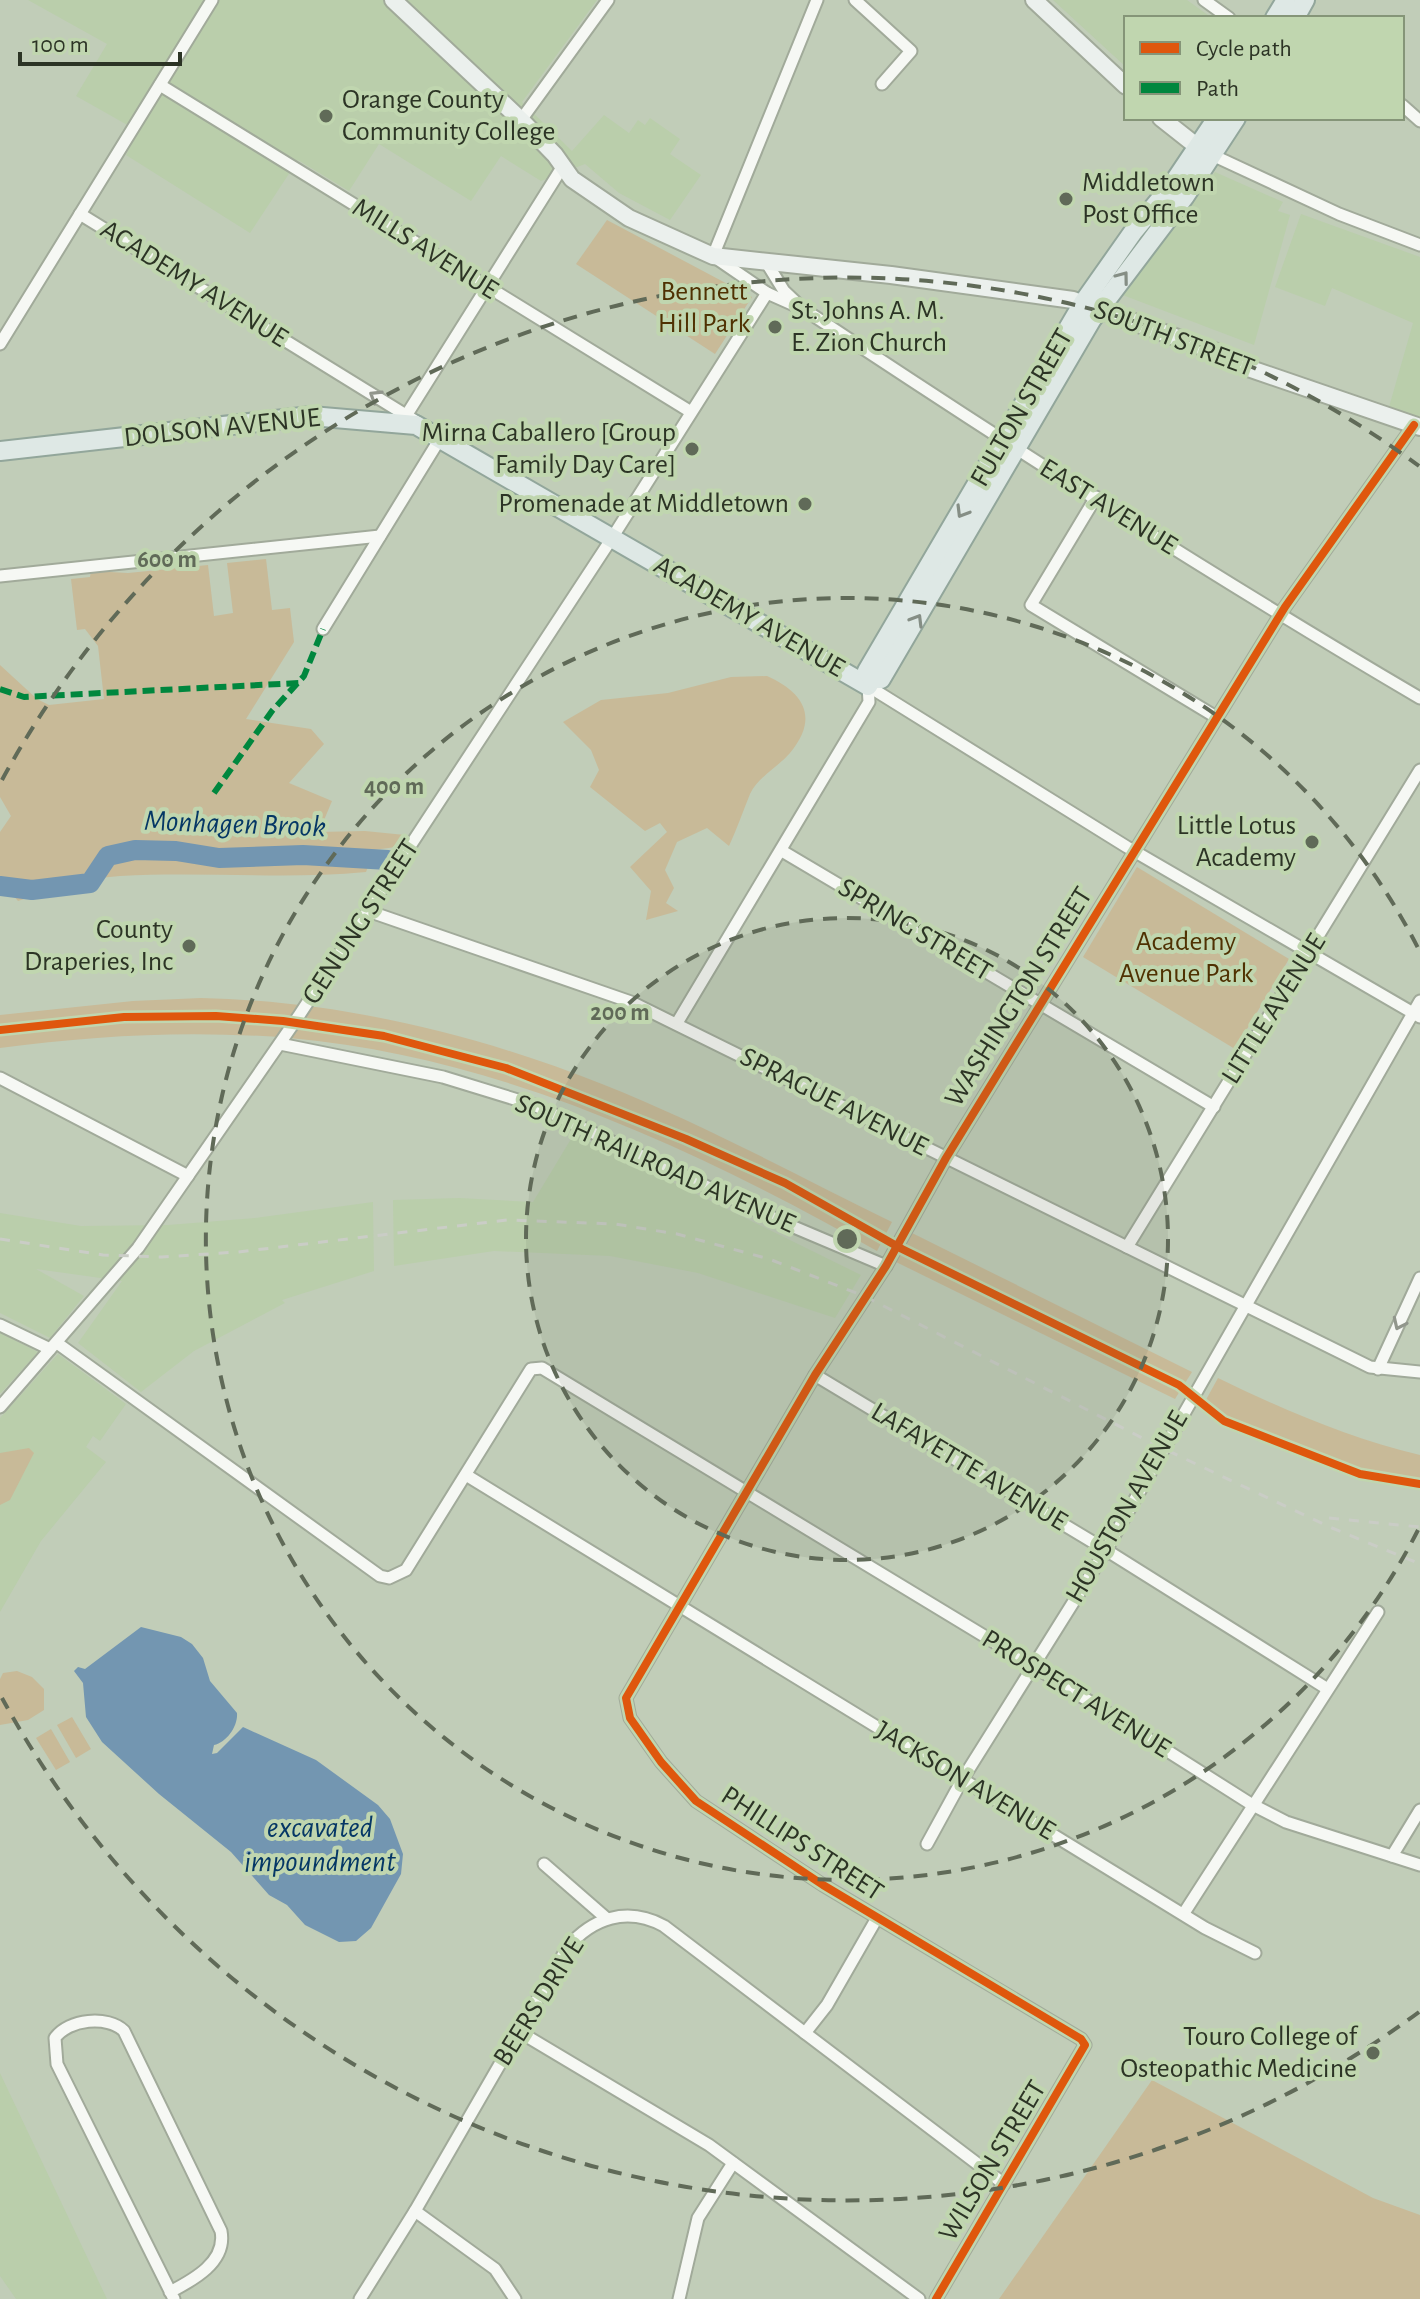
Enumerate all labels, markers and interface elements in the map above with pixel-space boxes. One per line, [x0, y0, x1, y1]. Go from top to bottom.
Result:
scale bar [20, 16, 180, 66]
legend [1124, 16, 1404, 120]
text: 100 m [32, 33, 89, 57]
text: Cycle path [1196, 37, 1292, 61]
text: Path [1196, 77, 1239, 101]
place label: Orange County Community College [342, 86, 555, 146]
marker: Orange County Community College [317, 107, 335, 125]
place label: Middletown Post Office [1082, 169, 1215, 229]
marker: Middletown Post Office [1057, 190, 1075, 208]
street label: MILLS AVENUE [347, 193, 503, 305]
street label: ACADEMY AVENUE [96, 215, 292, 353]
one-way arrow [1113, 271, 1127, 286]
park label: Bennett Hill Park [658, 278, 751, 338]
street label: SOUTH STREET [1090, 296, 1258, 382]
place label: St. Johns A. M. E. Zion Church [791, 297, 947, 357]
marker: St. Johns A. M. E. Zion Church [766, 318, 784, 336]
street label: FULTON STREET [966, 324, 1078, 492]
one-way arrow [369, 390, 384, 405]
street label: DOLSON AVENUE [122, 404, 322, 452]
place label: Mirna Caballero [Group Family Day Care] [422, 419, 676, 479]
marker: Mirna Caballero [Group Family Day Care] [683, 440, 701, 458]
street label: EAST AVENUE [1035, 454, 1181, 560]
place label: Promenade at Middletown [498, 490, 789, 518]
marker: Promenade at Middletown [796, 495, 814, 513]
one-way arrow [956, 503, 972, 518]
text: 600 m [137, 548, 197, 572]
street label: ACADEMY AVENUE [649, 551, 849, 683]
one-way arrow [907, 614, 922, 629]
text: 400 m [364, 775, 424, 799]
water label: Monhagen Brook [144, 806, 327, 842]
place label: Little Lotus Academy [1177, 812, 1296, 872]
marker: Little Lotus Academy [1303, 833, 1321, 851]
street label: GENUNG STREET [298, 835, 425, 1009]
street label: SPRING STREET [833, 873, 997, 987]
street label: WASHINGTON STREET [940, 882, 1098, 1112]
place label: County Draperies, Inc [24, 916, 173, 976]
park label: Academy Avenue Park [1119, 928, 1254, 988]
street label: LITTLE AVENUE [1217, 929, 1331, 1089]
marker: County Draperies, Inc [180, 937, 198, 955]
text: 200 m [590, 1001, 650, 1025]
street label: SPRAGUE AVENUE [736, 1043, 932, 1161]
street label: SOUTH RAILROAD AVENUE [511, 1090, 799, 1238]
centre of rings [833, 1225, 861, 1253]
one-way arrow [1393, 1315, 1409, 1330]
street label: LAFAYETTE AVENUE [866, 1398, 1072, 1536]
street label: HOUSTON AVENUE [1061, 1407, 1193, 1607]
street label: PROSPECT AVENUE [977, 1625, 1175, 1763]
street label: JACKSON AVENUE [870, 1716, 1060, 1846]
street label: PHILLIPS STREET [716, 1781, 888, 1907]
water label: excavated impoundment [244, 1813, 396, 1877]
street label: BEERS DRIVE [489, 1933, 589, 2071]
place label: Touro College of Osteopathic Medicine [1120, 2023, 1359, 2083]
marker: Touro College of Osteopathic Medicine [1364, 2044, 1382, 2062]
street label: WILSON STREET [934, 2076, 1052, 2246]

